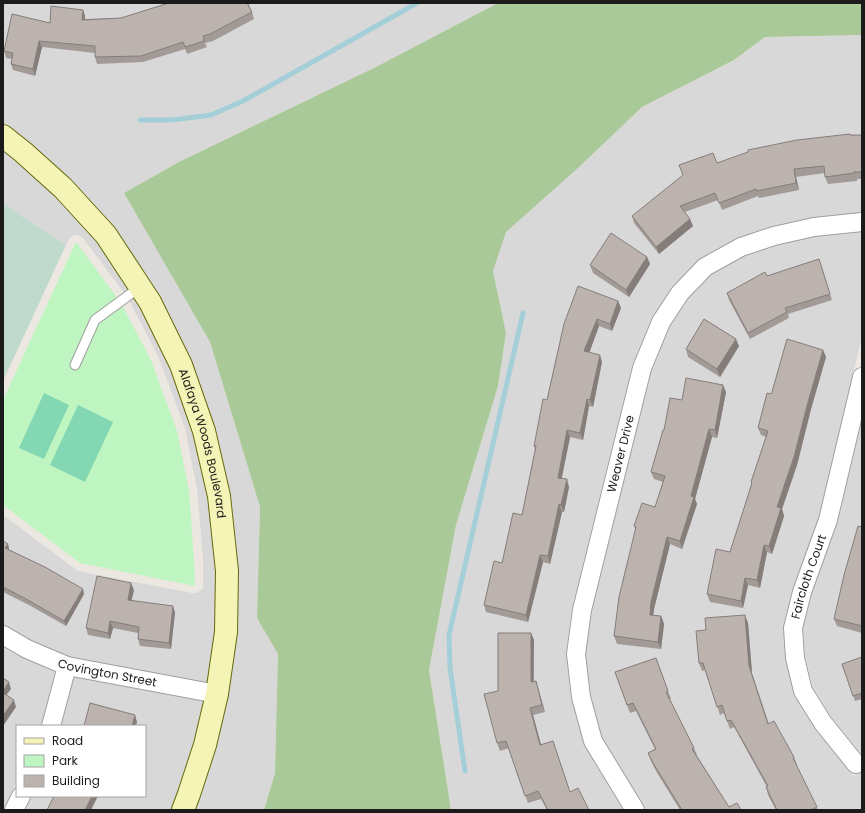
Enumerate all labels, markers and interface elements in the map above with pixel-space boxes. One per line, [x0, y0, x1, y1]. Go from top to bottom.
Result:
street label: Alafaya Woods Boulevard [175, 366, 230, 519]
street label: Weaver Drive [602, 413, 638, 494]
street label: Faircloth Court [787, 532, 830, 621]
street label: Covington Street [55, 654, 158, 691]
legend [16, 725, 146, 797]
text: Road [52, 732, 83, 749]
text: Park [52, 752, 79, 769]
text: Building [52, 772, 100, 789]

